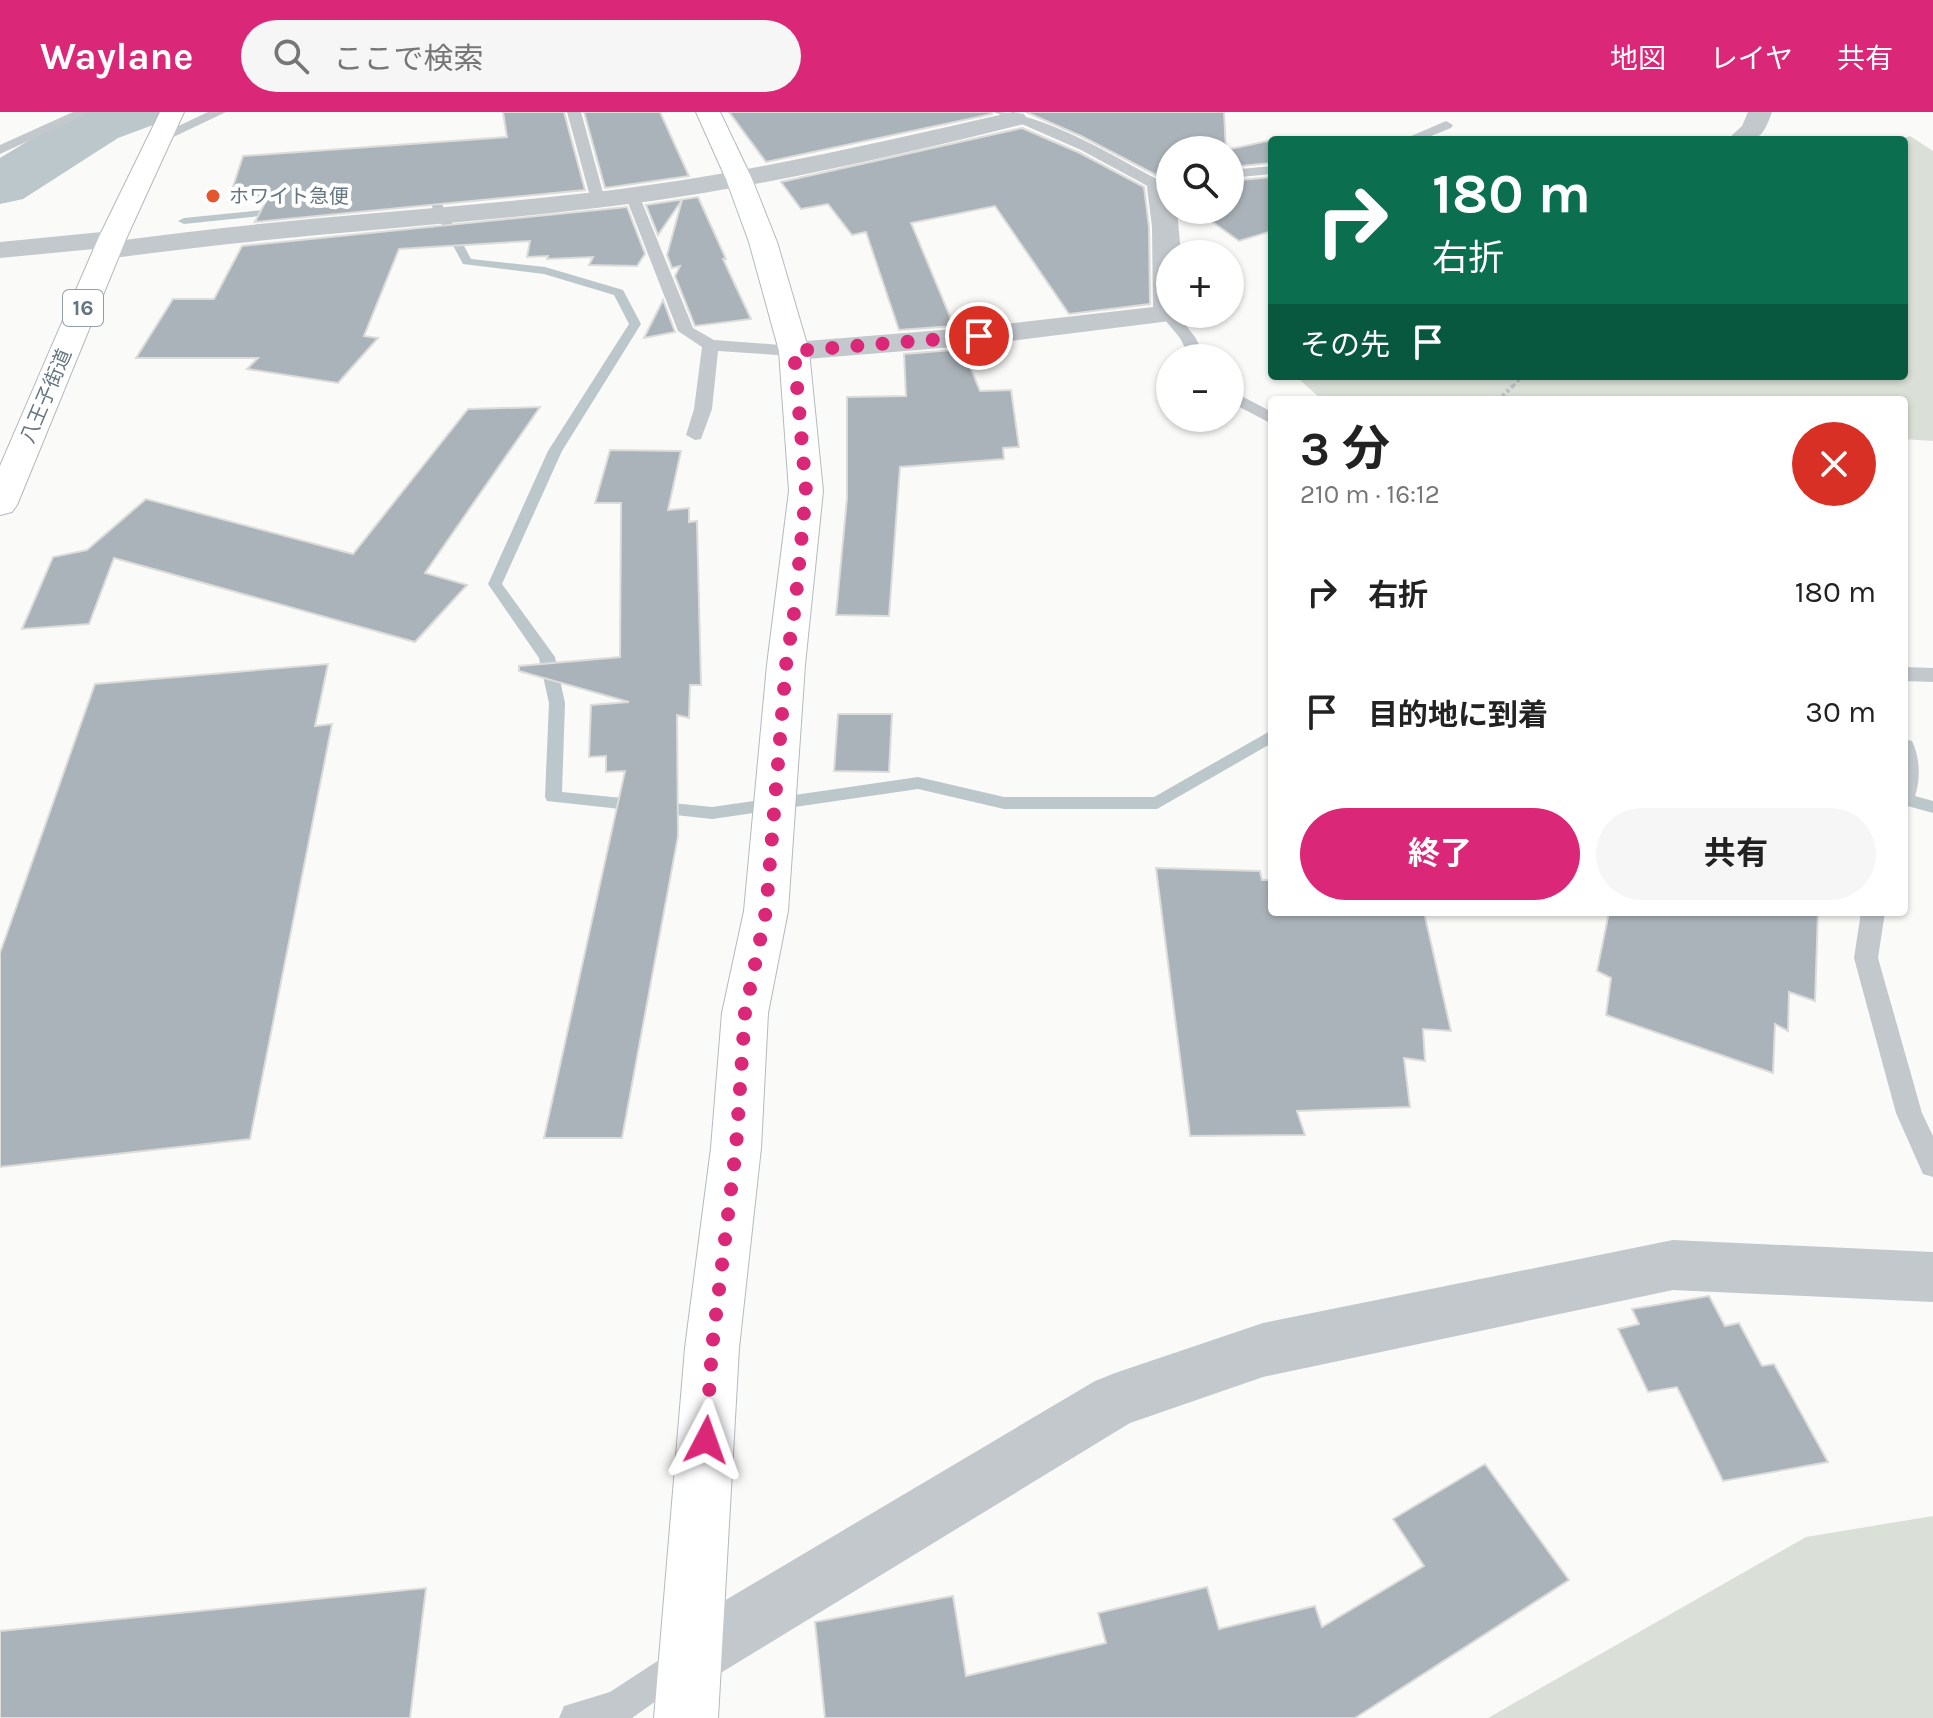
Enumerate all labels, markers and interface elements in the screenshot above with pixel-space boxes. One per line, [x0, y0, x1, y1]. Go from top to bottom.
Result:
search box [241, 20, 801, 92]
text: Waylane [40, 34, 193, 79]
icon: search [269, 34, 313, 78]
text: ここで検索 [333, 41, 483, 77]
text: 地図 [1610, 42, 1666, 75]
text: レイヤ [1710, 42, 1793, 75]
text: 共有 [1837, 42, 1893, 75]
map controls [1156, 136, 1244, 432]
button: search [1156, 136, 1244, 224]
text: 180 m [1432, 161, 1591, 226]
icon: right [1300, 168, 1404, 272]
place label: ホワイト急便 [229, 185, 349, 208]
marker: ホワイト急便 [204, 187, 222, 205]
text: 右折 [1432, 237, 1504, 279]
button: + [1156, 240, 1244, 328]
road number: 16 [63, 290, 103, 326]
pin [945, 302, 1013, 370]
icon: arrive [957, 314, 1001, 358]
icon: arrive [1406, 320, 1450, 364]
text: その先 [1300, 327, 1390, 363]
button: − [1156, 344, 1244, 432]
street label: 八王子街道 [16, 345, 76, 447]
text: 3 分 [1300, 421, 1390, 477]
button: close [1792, 422, 1876, 506]
text: 210 m · 16:12 [1300, 479, 1440, 510]
icon: right [1300, 570, 1344, 614]
text: 180 m [1795, 574, 1876, 610]
text: 右折 [1368, 577, 1428, 613]
icon: arrive [1300, 690, 1344, 734]
text: 30 m [1805, 694, 1876, 730]
text: 目的地に到着 [1368, 697, 1548, 733]
button: 終了 [1300, 808, 1580, 900]
button: 共有 [1596, 808, 1876, 900]
position arrow [664, 1398, 748, 1482]

